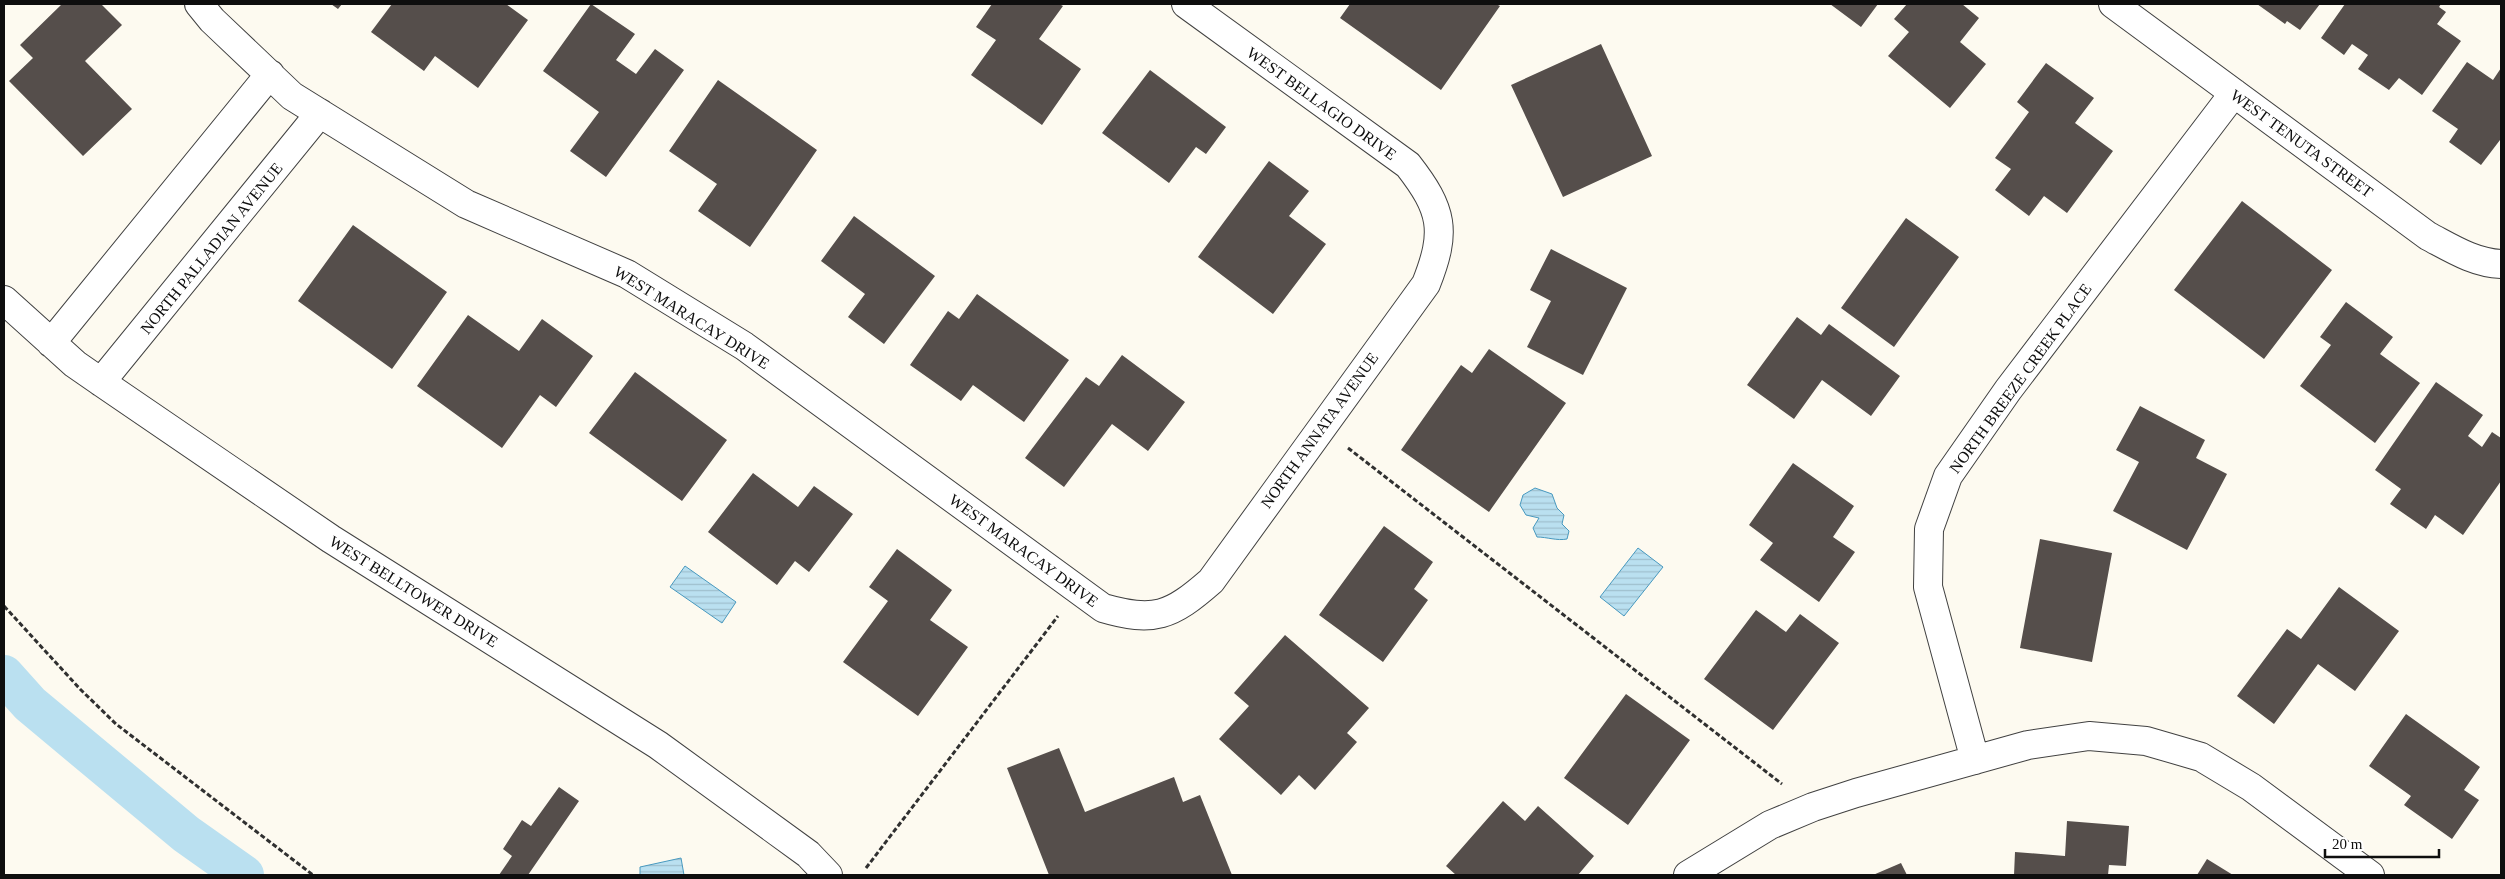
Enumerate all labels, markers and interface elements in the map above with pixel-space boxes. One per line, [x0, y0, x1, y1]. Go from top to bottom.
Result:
street label: WEST BELLAGIO DRIVE [1244, 44, 1400, 163]
street label: WEST TENUTA STREET [2227, 86, 2376, 201]
street label: NORTH PALLADIAN AVENUE [137, 159, 286, 337]
street label: WEST MARACAY DRIVE [611, 263, 773, 372]
street label: NORTH BREEZE CREEK PLACE [1946, 280, 2095, 476]
street label: NORTH ANNATA AVENUE [1257, 349, 1381, 511]
street label: WEST MARACAY DRIVE [946, 491, 1101, 610]
street label: WEST BELLTOWER DRIVE [326, 532, 501, 650]
scale bar [2325, 826, 2439, 858]
text: 20 m [2332, 836, 2363, 852]

